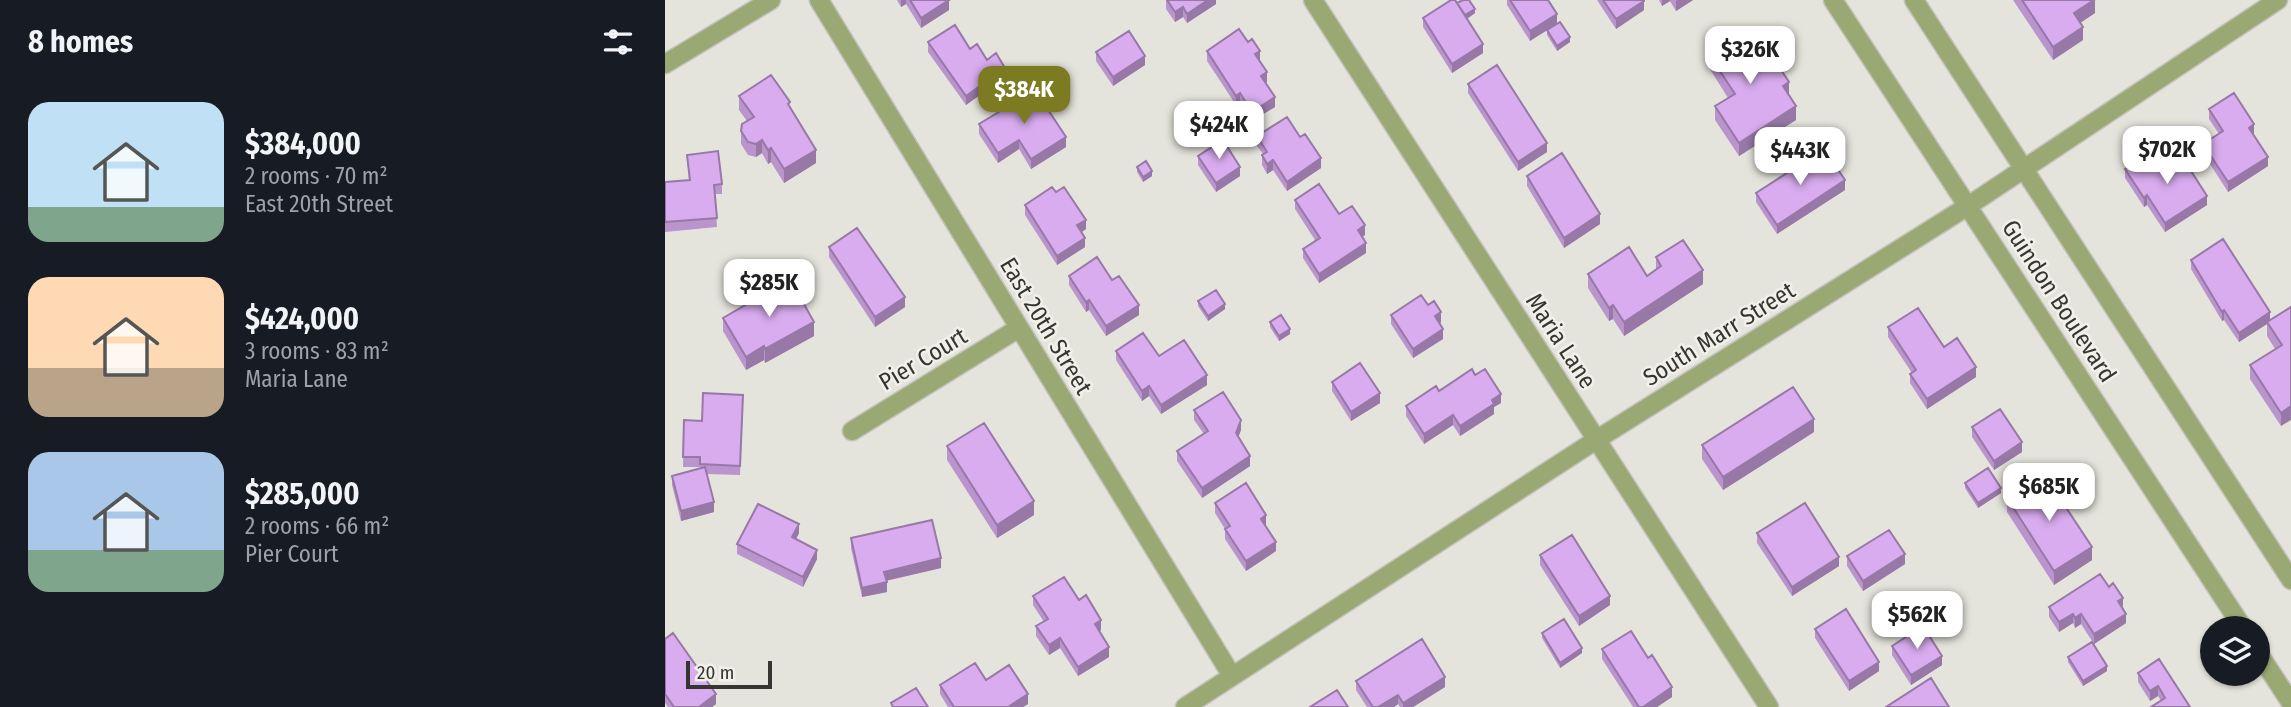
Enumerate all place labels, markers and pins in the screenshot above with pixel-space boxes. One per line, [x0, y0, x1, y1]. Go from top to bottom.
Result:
pin: $326K [1701, 27, 1799, 86]
pin: $384K [975, 66, 1073, 126]
pin: $424K [1170, 102, 1268, 161]
pin: $702K [2118, 127, 2216, 186]
pin: $443K [1751, 128, 1849, 187]
pin: $285K [720, 260, 818, 319]
pin: $685K [2000, 463, 2098, 523]
pin: $562K [1868, 592, 1966, 651]

